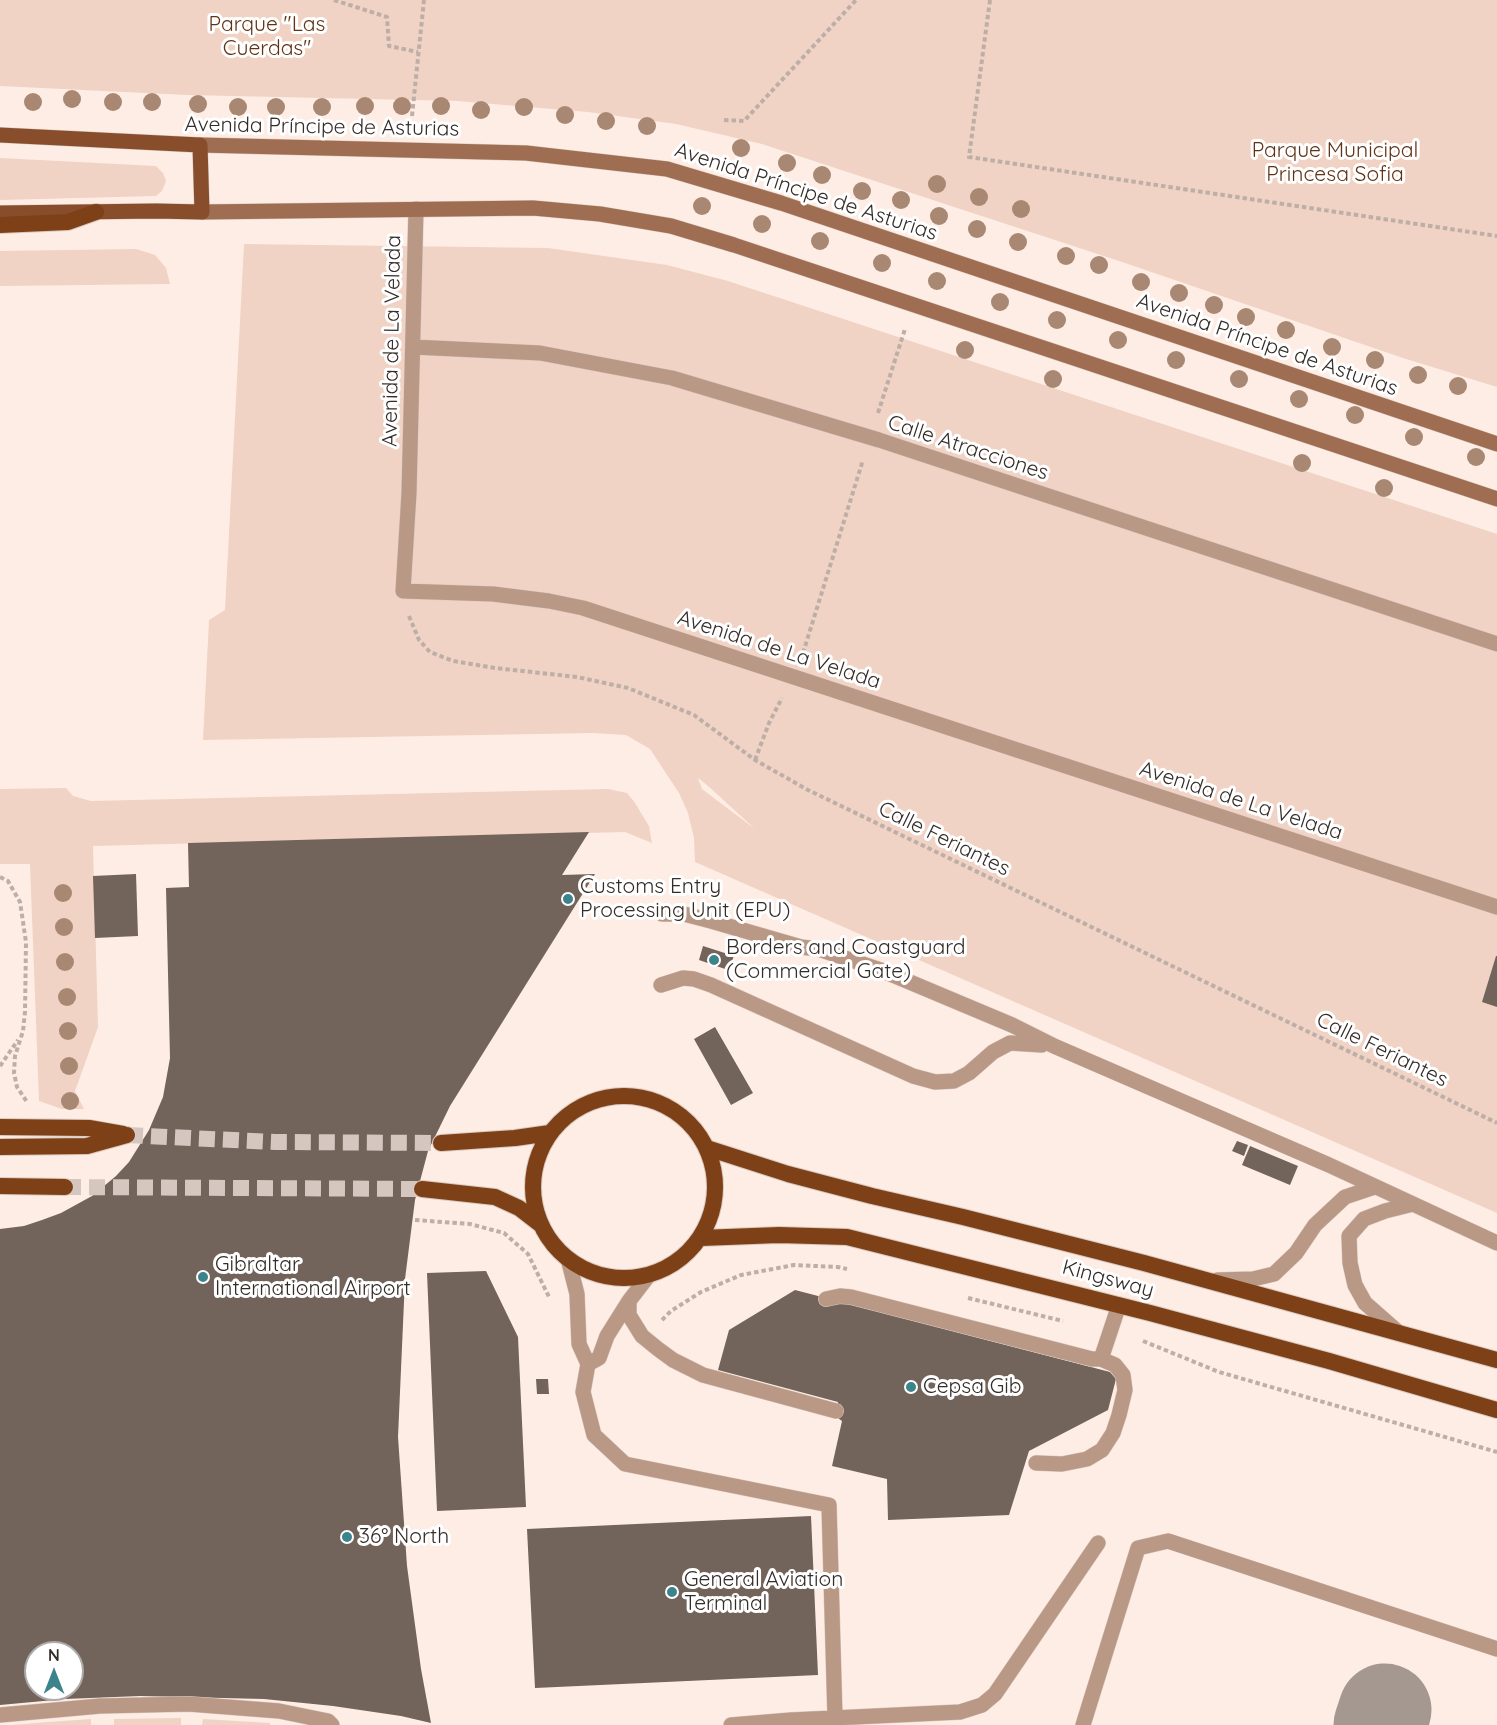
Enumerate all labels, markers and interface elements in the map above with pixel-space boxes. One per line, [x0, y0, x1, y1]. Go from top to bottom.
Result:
park label: Parque "Las Cuerdas" [209, 12, 325, 62]
street label: Avenida Príncipe de Asturias [185, 112, 459, 142]
street label: Avenida Príncipe de Asturias [672, 138, 940, 246]
park label: Parque Municipal Princesa Sofia [1252, 138, 1418, 188]
street label: Avenida de La Velada [378, 235, 406, 447]
street label: Avenida Príncipe de Asturias [1133, 288, 1401, 402]
street label: Calle Atracciones [884, 410, 1052, 486]
street label: Avenida de La Velada [674, 605, 884, 695]
street label: Avenida de La Velada [1136, 756, 1346, 846]
street label: Calle Feriantes [874, 796, 1014, 882]
place label: Customs Entry Processing Unit (EPU) [580, 874, 790, 924]
marker: Customs Entry Processing Unit (EPU) [561, 892, 575, 906]
place label: Borders and Coastguard (Commercial Gate) [726, 935, 965, 985]
marker: Borders and Coastguard (Commercial Gate) [707, 953, 721, 967]
street label: Calle Feriantes [1312, 1007, 1452, 1093]
place label: Gibraltar International Airport [215, 1252, 411, 1302]
street label: Kingsway [1059, 1255, 1157, 1303]
marker: Gibraltar International Airport [196, 1270, 210, 1284]
place label: Cepsa Gib [923, 1374, 1022, 1400]
marker: Cepsa Gib [904, 1380, 918, 1394]
place label: 36° North [359, 1524, 449, 1550]
marker: 36° North [340, 1530, 354, 1544]
place label: General Aviation Terminal [684, 1567, 843, 1617]
marker: General Aviation Terminal [665, 1585, 679, 1599]
north arrow [24, 1641, 84, 1701]
text: N [48, 1645, 60, 1665]

